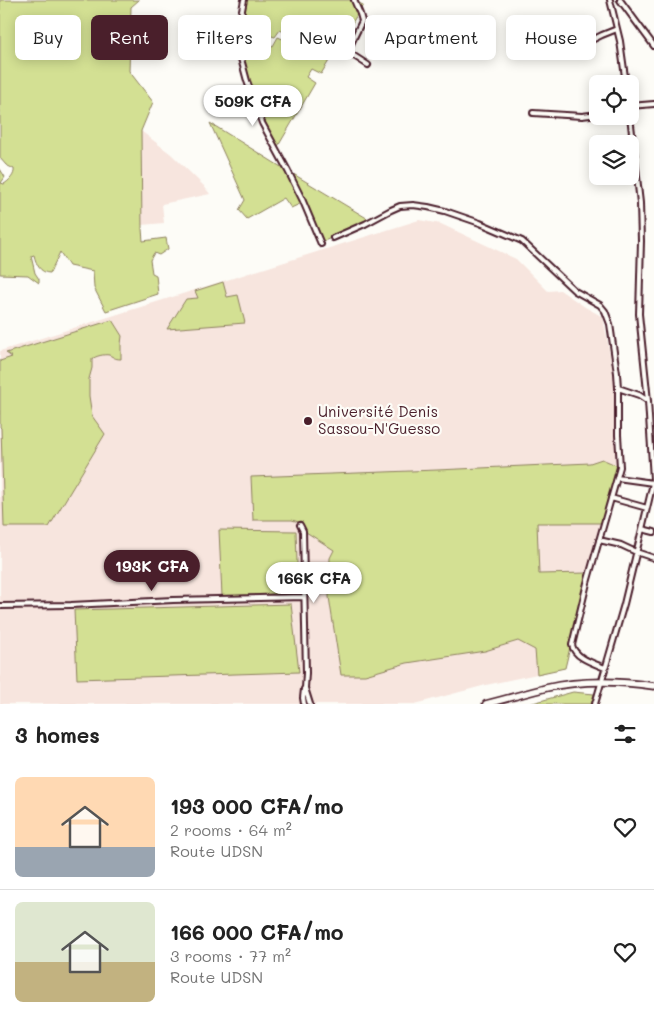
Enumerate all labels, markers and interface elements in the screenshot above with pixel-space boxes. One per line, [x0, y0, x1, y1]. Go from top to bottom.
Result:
chip: Buy [15, 15, 81, 60]
chip: Rent [91, 15, 168, 60]
chip: Filters [178, 15, 271, 60]
chip: New [281, 15, 355, 60]
chip: Apartment [365, 15, 496, 60]
chip: House [506, 15, 596, 60]
map controls [589, 75, 639, 185]
button: locate [589, 75, 639, 125]
pin: 509K CFA [201, 84, 305, 127]
text: 509K CFA [214, 90, 292, 111]
button: layers [589, 135, 639, 185]
place label: Université Denis Sassou-N'Guesso [318, 401, 440, 438]
marker: Université Denis Sassou-N'Guesso [302, 415, 314, 427]
pin: 193K CFA [100, 550, 204, 592]
text: 193K CFA [115, 555, 189, 576]
pin: 166K CFA [262, 562, 366, 604]
text: 166K CFA [277, 567, 351, 588]
icon: filters [611, 720, 639, 748]
text: 3 homes [15, 721, 100, 748]
text: 193 000 CFA/mo [170, 792, 343, 819]
icon: home [55, 797, 115, 857]
icon: heart [611, 813, 639, 841]
text: 2 rooms · 64 m² [170, 819, 292, 840]
text: Route UDSN [170, 840, 263, 861]
text: 166 000 CFA/mo [170, 918, 344, 945]
icon: home [55, 922, 115, 982]
icon: heart [611, 938, 639, 966]
text: 3 rooms · 77 m² [170, 945, 291, 966]
text: Route UDSN [170, 966, 263, 987]

